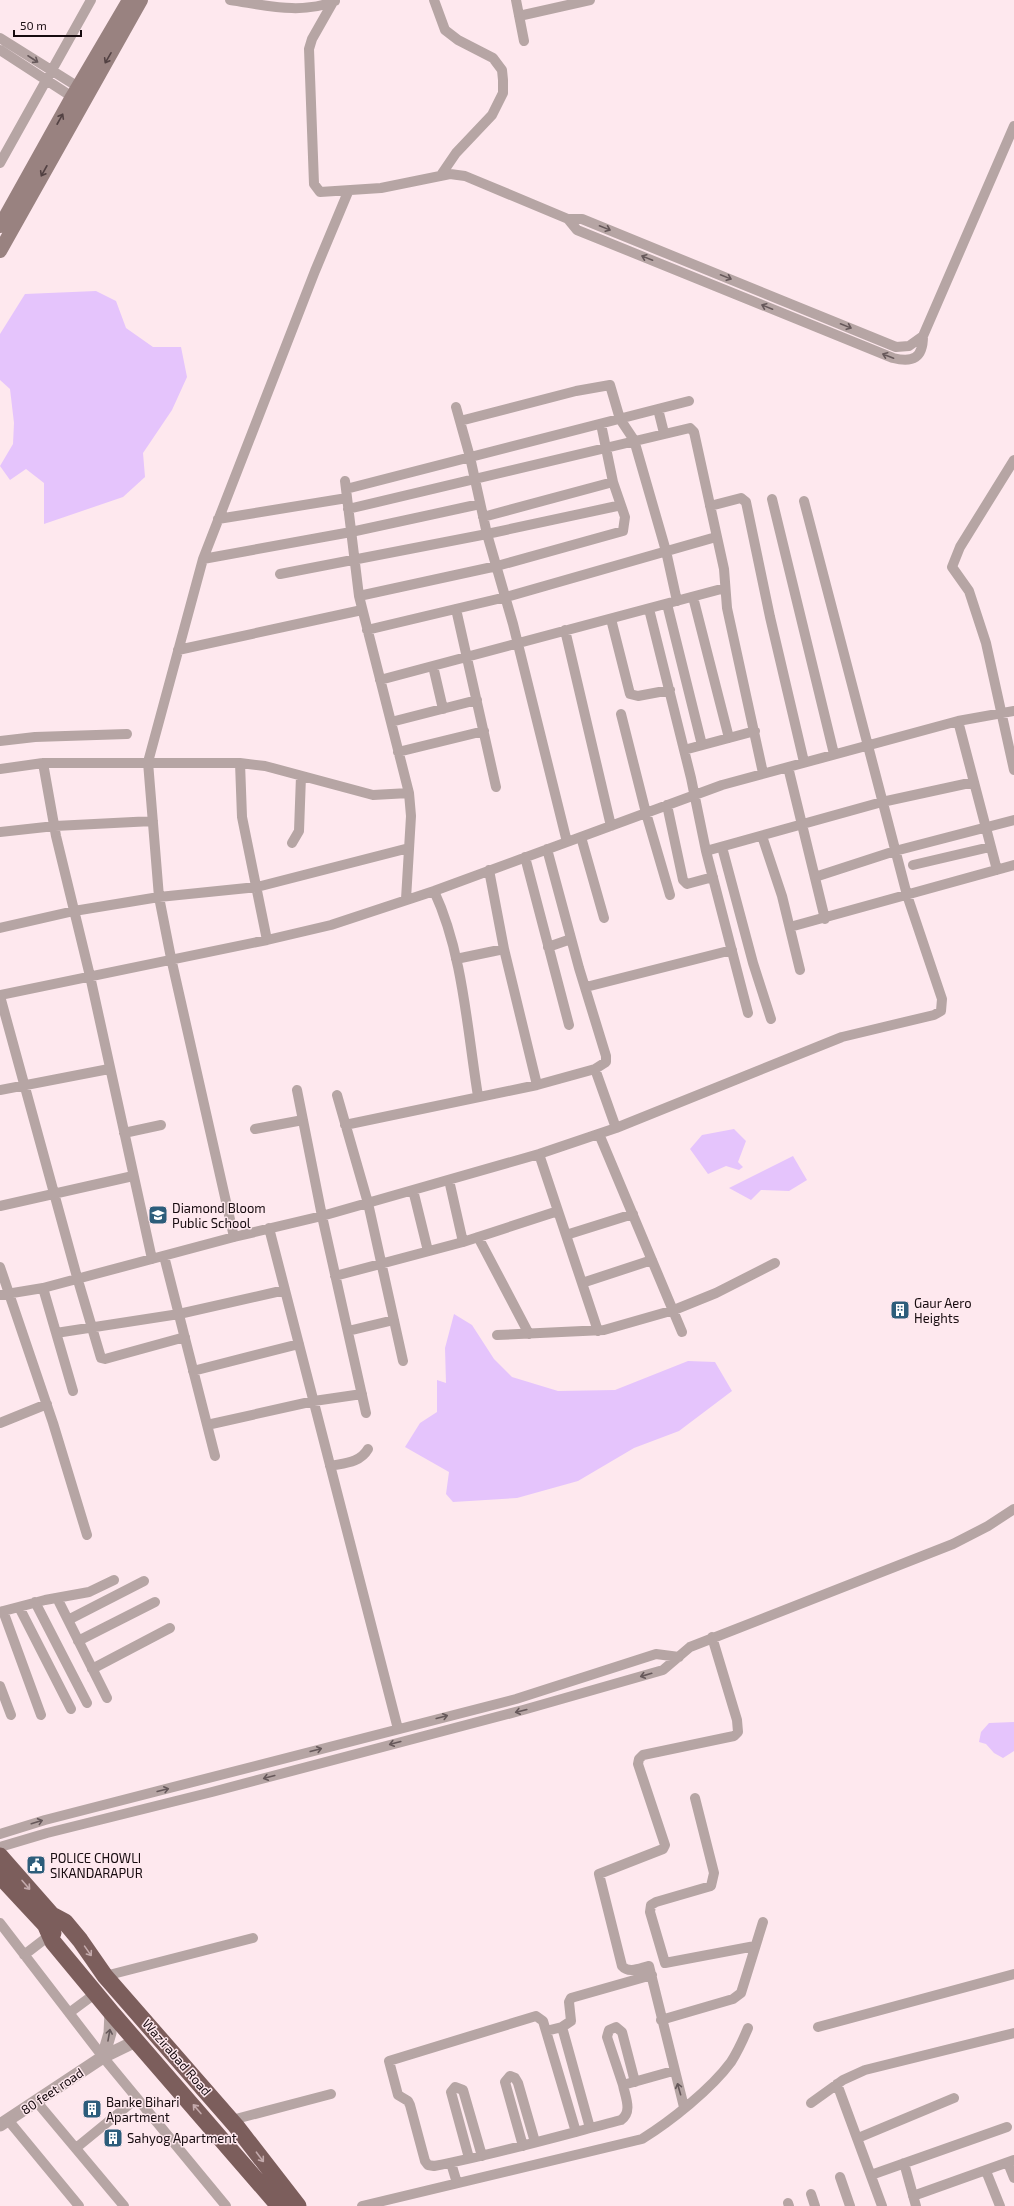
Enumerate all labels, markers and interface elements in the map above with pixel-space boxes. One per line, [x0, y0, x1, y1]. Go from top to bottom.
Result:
scale bar [14, 12, 81, 38]
text: 50 m [20, 18, 47, 32]
one-way arrow [103, 52, 111, 64]
one-way arrow [27, 55, 38, 63]
one-way arrow [56, 113, 64, 125]
one-way arrow [39, 165, 47, 177]
one-way arrow [599, 225, 611, 233]
one-way arrow [641, 254, 653, 262]
one-way arrow [719, 274, 731, 282]
one-way arrow [762, 303, 774, 311]
one-way arrow [840, 323, 852, 331]
one-way arrow [882, 352, 894, 360]
place label: Diamond Bloom Public School [172, 1200, 266, 1231]
school or university icon: Diamond Bloom Public School [147, 1204, 169, 1226]
place label: Gaur Aero Heights [914, 1295, 972, 1326]
building icon: Gaur Aero Heights [889, 1299, 911, 1321]
one-way arrow [640, 1672, 653, 1679]
one-way arrow [515, 1708, 528, 1715]
one-way arrow [435, 1713, 448, 1720]
one-way arrow [389, 1740, 402, 1748]
one-way arrow [309, 1746, 322, 1754]
one-way arrow [263, 1774, 276, 1781]
one-way arrow [156, 1786, 169, 1794]
one-way arrow [31, 1818, 44, 1825]
place label: POLICE CHOWLI SIKANDARAPUR [50, 1850, 143, 1881]
public building icon: POLICE CHOWLI SIKANDARAPUR [25, 1854, 47, 1876]
one-way arrow [21, 1880, 30, 1891]
one-way arrow [84, 1945, 92, 1956]
street label: Wazirabad Road [139, 2015, 215, 2099]
one-way arrow [105, 2029, 113, 2042]
street label: 80 feet road [18, 2064, 86, 2118]
one-way arrow [675, 2083, 682, 2096]
place label: Banke Bihari Apartment [106, 2094, 179, 2125]
building icon: Banke Bihari Apartment [81, 2098, 103, 2120]
one-way arrow [192, 2104, 201, 2114]
building icon: Sahyog Apartment [102, 2127, 124, 2149]
place label: Sahyog Apartment [127, 2130, 237, 2146]
one-way arrow [256, 2151, 264, 2162]

